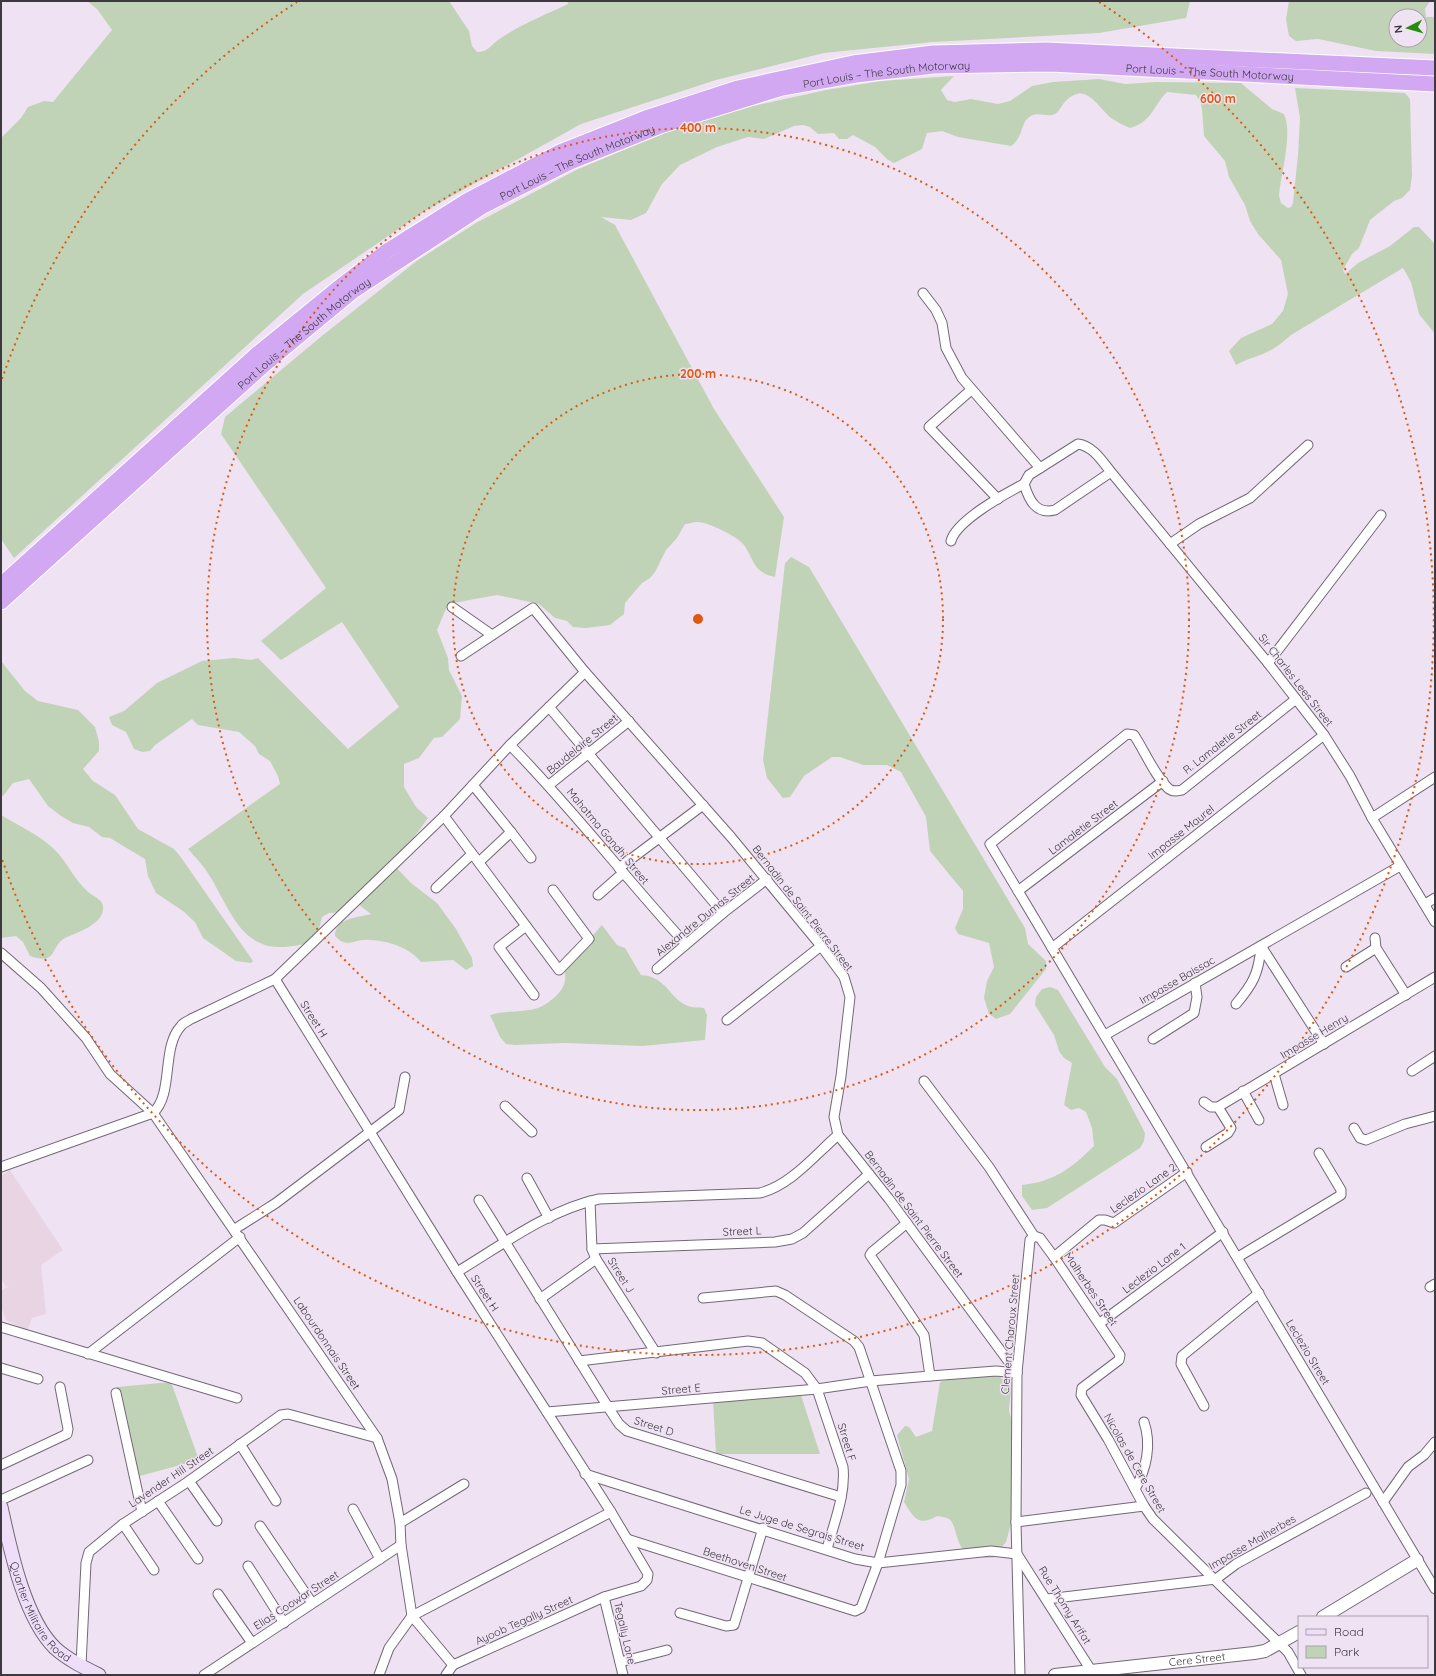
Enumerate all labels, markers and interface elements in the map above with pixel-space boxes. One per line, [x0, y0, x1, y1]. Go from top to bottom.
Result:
north arrow [1388, 8, 1428, 48]
text: N [1391, 24, 1405, 34]
street label: Port Louis – The South Motorway [802, 58, 970, 91]
street label: Port Louis – The South Motorway [1125, 61, 1294, 84]
text: 600 m [1200, 91, 1236, 106]
text: 400 m [680, 120, 716, 135]
street label: Port Louis – The South Motorway [497, 122, 657, 203]
street label: Port Louis – The South Motorway [235, 274, 373, 392]
text: 200 m [680, 366, 716, 381]
centre of rings [691, 612, 705, 626]
street label: Sir Charles Lees Street [1256, 631, 1337, 729]
street label: R. Lamaletie Street [1180, 707, 1264, 777]
street label: Baudelaire Street [544, 711, 621, 777]
street label: Mahatma Gandhi Street [564, 785, 653, 887]
street label: Lamaletie Street [1046, 796, 1121, 858]
street label: Impasse Maurel [1145, 802, 1217, 862]
street label: Bernadin de Saint Pierre Street [750, 842, 857, 974]
street label: Alexandre Dumas Street [653, 871, 757, 959]
street label: Impasse Baissac [1137, 953, 1217, 1007]
street label: Street H [297, 998, 331, 1040]
street label: Impasse Henry [1278, 1010, 1350, 1062]
street label: Bernadin de Saint Pierre Street [862, 1148, 967, 1281]
street label: Leclezio Lane 2 [1107, 1160, 1179, 1216]
street label: Street L [722, 1223, 762, 1239]
street label: Leclezio Lane 1 [1120, 1240, 1188, 1296]
street label: Malherbes Street [1061, 1249, 1121, 1329]
street label: Street J [605, 1255, 637, 1295]
street label: Street H [468, 1272, 502, 1314]
street label: Clement Charoux Street [998, 1273, 1022, 1395]
street label: Labourdonnais Street [291, 1294, 364, 1392]
street label: Leclezio Street [1283, 1317, 1333, 1387]
street label: Street E [661, 1380, 701, 1398]
street label: Nicolas de Cere Street [1101, 1411, 1169, 1515]
street label: Street D [632, 1413, 676, 1439]
street label: Street F [835, 1421, 859, 1463]
street label: Lavender Hill Street [126, 1443, 216, 1511]
street label: Le Juge de Segrais Street [738, 1502, 866, 1554]
street label: Impasse Malherbes [1206, 1511, 1298, 1573]
street label: Beethoven Street [701, 1544, 789, 1584]
street label: Quartier Militaire Road [7, 1560, 74, 1665]
street label: Rue Thomy Arifat [1035, 1563, 1095, 1647]
street label: Elias Coowar Street [251, 1567, 341, 1633]
street label: Ayoob Tegally Street [473, 1592, 575, 1648]
street label: Tegally Lane [611, 1600, 639, 1666]
legend [1298, 1616, 1428, 1668]
text: Road [1334, 1624, 1364, 1639]
text: Park [1334, 1644, 1359, 1659]
street label: Cere Street [1168, 1649, 1226, 1669]

